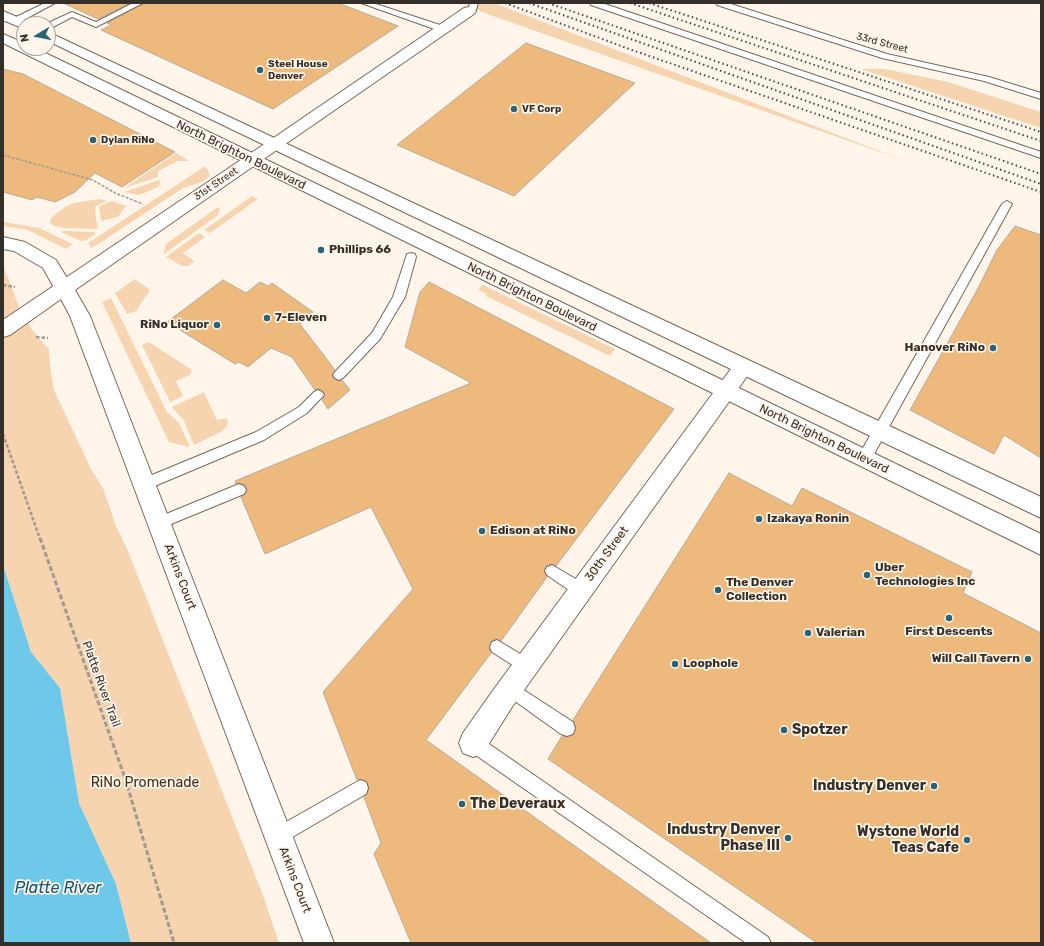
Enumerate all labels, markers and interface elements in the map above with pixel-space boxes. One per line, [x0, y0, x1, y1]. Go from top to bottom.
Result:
north arrow [16, 16, 56, 56]
street label: 33rd Street [855, 30, 909, 56]
text: N [18, 33, 32, 43]
place label: Steel House Denver [268, 58, 328, 82]
marker: Steel House Denver [255, 65, 265, 75]
place label: VF Corp [522, 103, 561, 115]
marker: VF Corp [509, 104, 519, 114]
street label: North Brighton Boulevard [174, 117, 308, 193]
place label: Dylan RiNo [101, 134, 155, 146]
marker: Dylan RiNo [88, 135, 98, 145]
street label: 31st Street [192, 165, 240, 203]
place label: Phillips 66 [329, 243, 391, 257]
marker: Phillips 66 [316, 245, 326, 255]
street label: North Brighton Boulevard [465, 259, 599, 335]
place label: 7-Eleven [275, 311, 327, 325]
marker: 7-Eleven [262, 313, 272, 323]
place label: RiNo Liquor [140, 318, 209, 332]
marker: RiNo Liquor [212, 320, 222, 330]
place label: Hanover RiNo [904, 341, 985, 355]
marker: Hanover RiNo [988, 343, 998, 353]
street label: North Brighton Boulevard [757, 401, 891, 477]
place label: Izakaya Ronin [767, 512, 849, 526]
marker: Izakaya Ronin [754, 514, 764, 524]
place label: Edison at RiNo [490, 524, 576, 538]
street label: 30th Street [582, 524, 632, 584]
marker: Edison at RiNo [477, 526, 487, 536]
street label: Arkins Court [161, 542, 199, 612]
place label: Uber Technologies Inc [875, 561, 975, 589]
marker: Uber Technologies Inc [862, 570, 872, 580]
place label: The Denver Collection [726, 576, 794, 604]
marker: The Denver Collection [713, 585, 723, 595]
marker: First Descents [944, 613, 954, 623]
place label: First Descents [905, 625, 993, 639]
place label: Valerian [816, 626, 865, 640]
marker: Valerian [803, 628, 813, 638]
street label: Platte River Trail [79, 639, 123, 729]
place label: Will Call Tavern [932, 652, 1020, 666]
marker: Will Call Tavern [1023, 654, 1033, 664]
place label: Loophole [683, 657, 738, 671]
marker: Loophole [670, 659, 680, 669]
place label: Spotzer [792, 722, 848, 738]
marker: Spotzer [779, 725, 789, 735]
park label: RiNo Promenade [91, 775, 199, 791]
place label: Industry Denver [813, 778, 926, 794]
marker: Industry Denver [929, 781, 939, 791]
place label: The Deveraux [470, 796, 565, 812]
marker: The Deveraux [457, 799, 467, 809]
place label: Industry Denver Phase III [667, 822, 780, 854]
place label: Wystone World Teas Cafe [857, 824, 959, 856]
marker: Industry Denver Phase III [783, 833, 793, 843]
marker: Wystone World Teas Cafe [962, 835, 972, 845]
street label: Arkins Court [276, 845, 314, 915]
water label: Platte River [15, 878, 101, 898]

